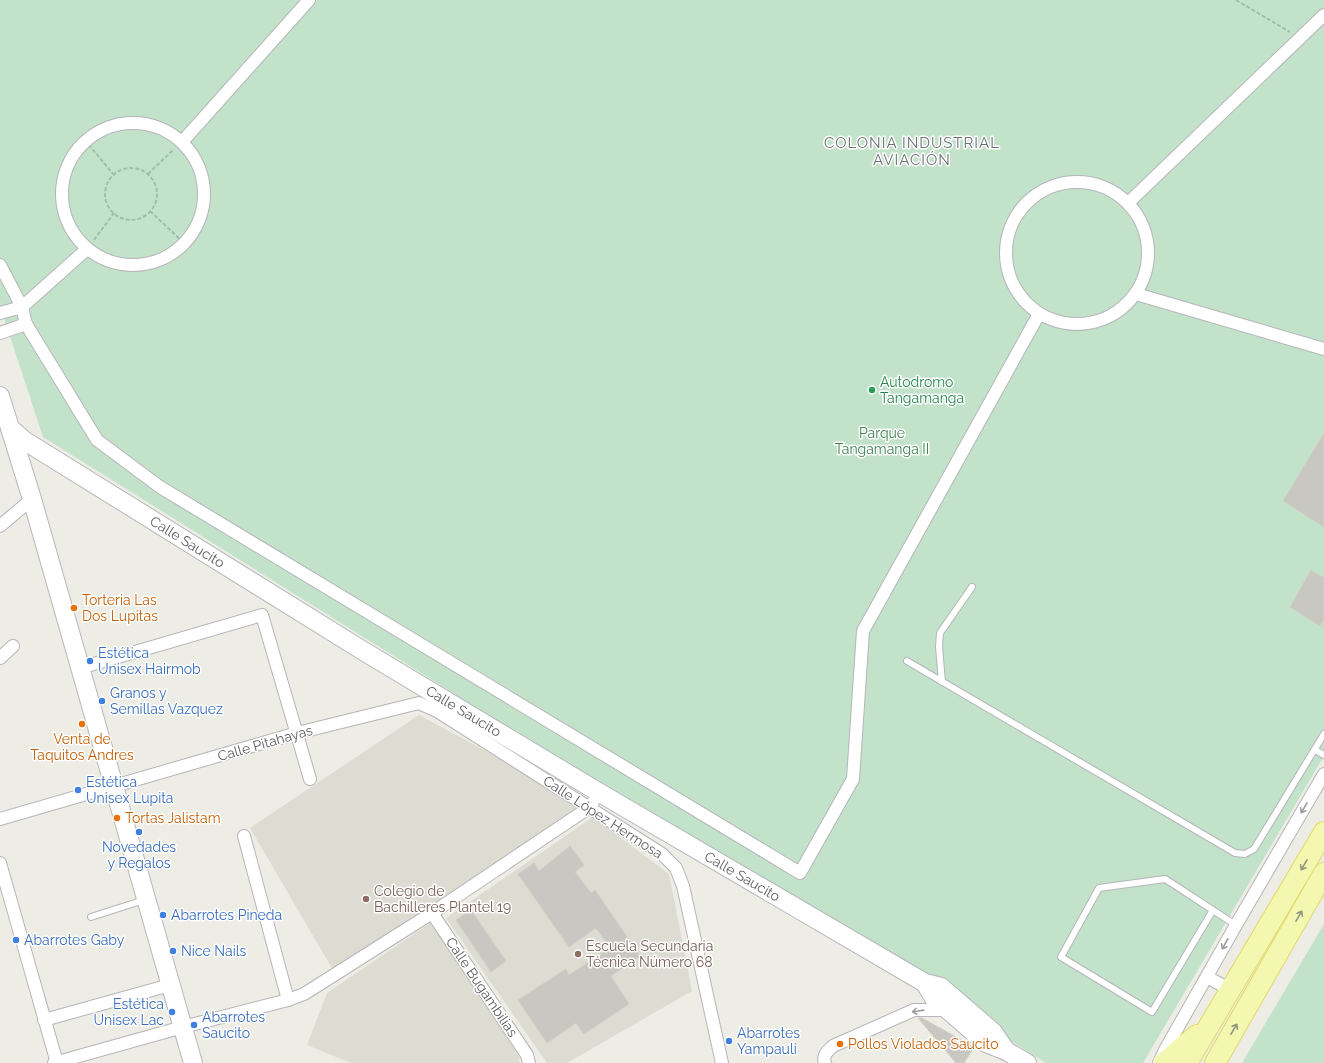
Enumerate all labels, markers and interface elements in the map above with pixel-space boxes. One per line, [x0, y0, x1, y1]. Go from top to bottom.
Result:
district label: COLONIA INDUSTRIAL AVIACIÓN [824, 134, 1000, 169]
place label: Autodromo Tangamanga [880, 374, 964, 406]
marker: Autodromo Tangamanga [867, 385, 877, 395]
park label: Parque Tangamanga II [835, 425, 929, 457]
street label: Calle Saucito [147, 513, 228, 571]
place label: Torteria Las Dos Lupitas [82, 592, 158, 624]
marker: Torteria Las Dos Lupitas [69, 603, 79, 613]
place label: Estética Unisex Hairmob [98, 645, 201, 677]
marker: Estética Unisex Hairmob [85, 656, 95, 666]
street label: Calle Saucito [423, 682, 504, 740]
place label: Granos y Semillas Vazquez [110, 685, 223, 717]
marker: Granos y Semillas Vazquez [97, 696, 107, 706]
marker: Venta de Taquitos Andres [77, 719, 87, 729]
street label: Calle Pitahayas [216, 722, 315, 764]
place label: Venta de Taquitos Andres [30, 731, 134, 763]
street label: Calle López Hermosa [540, 772, 666, 862]
place label: Estética Unisex Lupita [86, 774, 174, 806]
marker: Estética Unisex Lupita [73, 785, 83, 795]
one-way arrow [1300, 802, 1308, 814]
place label: Tortas Jalistam [125, 810, 221, 826]
marker: Tortas Jalistam [112, 813, 122, 823]
marker: Novedades y Regalos [134, 827, 144, 837]
place label: Novedades y Regalos [102, 839, 176, 871]
street label: Calle Saucito [702, 848, 783, 905]
one-way arrow [1300, 859, 1308, 871]
place label: Colegio de Bachilleres Plantel 19 [374, 883, 511, 915]
marker: Colegio de Bachilleres Plantel 19 [361, 894, 371, 904]
place label: Abarrotes Pineda [171, 907, 282, 923]
marker: Abarrotes Pineda [158, 910, 168, 920]
one-way arrow [1296, 910, 1303, 922]
place label: Abarrotes Gaby [24, 932, 125, 948]
street label: Calle Bugambilias [443, 934, 521, 1040]
marker: Abarrotes Gaby [11, 935, 21, 945]
place label: Escuela Secundaria Técnica Número 68 [586, 938, 713, 970]
one-way arrow [1221, 938, 1228, 950]
place label: Nice Nails [181, 943, 246, 959]
marker: Nice Nails [168, 946, 178, 956]
marker: Escuela Secundaria Técnica Número 68 [573, 949, 583, 959]
place label: Estética Unisex Lac [93, 996, 164, 1028]
marker: Estética Unisex Lac [167, 1007, 177, 1017]
one-way arrow [912, 1007, 925, 1015]
place label: Abarrotes Saucito [202, 1009, 265, 1041]
marker: Abarrotes Saucito [189, 1020, 199, 1030]
one-way arrow [1231, 1023, 1239, 1035]
place label: Abarrotes Yampauli [737, 1025, 800, 1057]
marker: Abarrotes Yampauli [724, 1036, 734, 1046]
place label: Pollos Violados Saucito [848, 1036, 998, 1052]
marker: Pollos Violados Saucito [835, 1039, 845, 1049]

